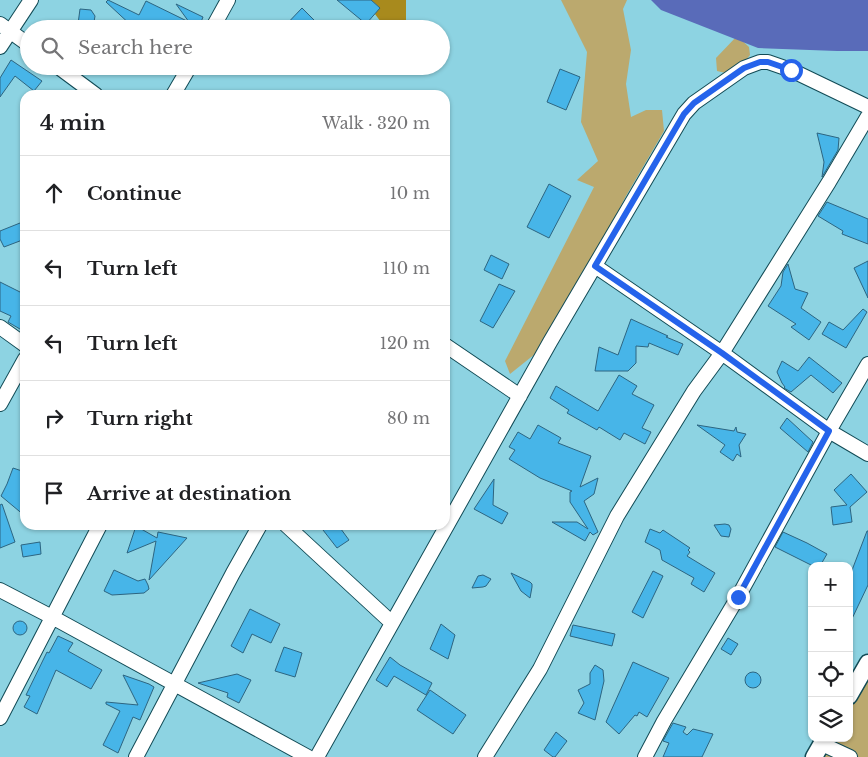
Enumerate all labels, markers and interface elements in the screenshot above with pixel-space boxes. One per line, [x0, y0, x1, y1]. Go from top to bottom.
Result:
search box [20, 20, 450, 75]
icon: search [38, 34, 66, 62]
text: Search here [78, 36, 193, 59]
route start [780, 59, 803, 82]
text: 4 min [40, 110, 106, 136]
text: Walk · 320 m [322, 113, 430, 133]
icon: ahead [40, 179, 68, 207]
text: Continue [87, 182, 182, 205]
text: 10 m [390, 183, 430, 203]
icon: left [40, 254, 68, 282]
text: Turn left [87, 257, 178, 280]
text: 110 m [383, 258, 430, 278]
icon: left [40, 329, 68, 357]
text: Turn left [87, 332, 178, 355]
text: 120 m [380, 333, 430, 353]
icon: right [40, 404, 68, 432]
text: Turn right [87, 407, 193, 430]
text: 80 m [387, 408, 430, 428]
icon: arrive [40, 479, 68, 507]
text: Arrive at destination [87, 482, 291, 505]
map controls [808, 562, 853, 742]
button: + [808, 562, 853, 607]
route end [727, 586, 750, 609]
button: − [808, 607, 853, 652]
button: locate [808, 652, 853, 697]
button: layers [808, 697, 853, 742]

